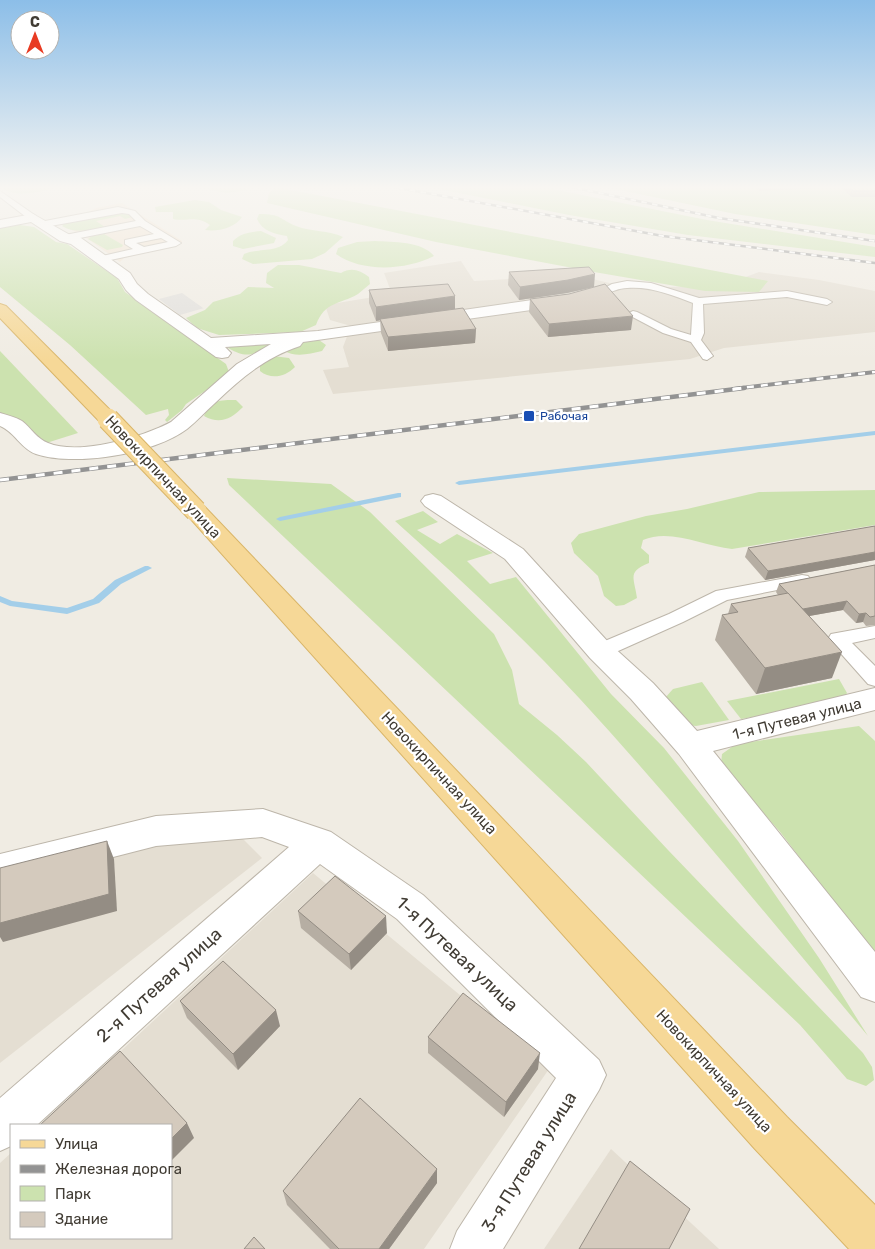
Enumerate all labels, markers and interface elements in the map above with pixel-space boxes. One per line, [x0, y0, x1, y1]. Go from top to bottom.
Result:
north arrow [10, 10, 60, 60]
text: С [30, 14, 40, 31]
marker: Рабочая [522, 409, 536, 423]
place label: Рабочая [540, 409, 588, 423]
street label: Новокирпичная улица [101, 412, 225, 542]
street label: 1-я Путевая улица [731, 694, 863, 744]
street label: Новокирпичная улица [377, 708, 501, 838]
street label: 1-я Путевая улица [391, 892, 523, 1016]
street label: 2-я Путевая улица [92, 923, 226, 1047]
street label: Новокирпичная улица [652, 1006, 776, 1136]
street label: 3-я Путевая улица [477, 1088, 581, 1236]
legend [10, 1124, 172, 1239]
text: Улица [55, 1135, 98, 1153]
text: Железная дорога [55, 1160, 182, 1178]
text: Парк [55, 1185, 91, 1203]
text: Здание [55, 1210, 108, 1228]

